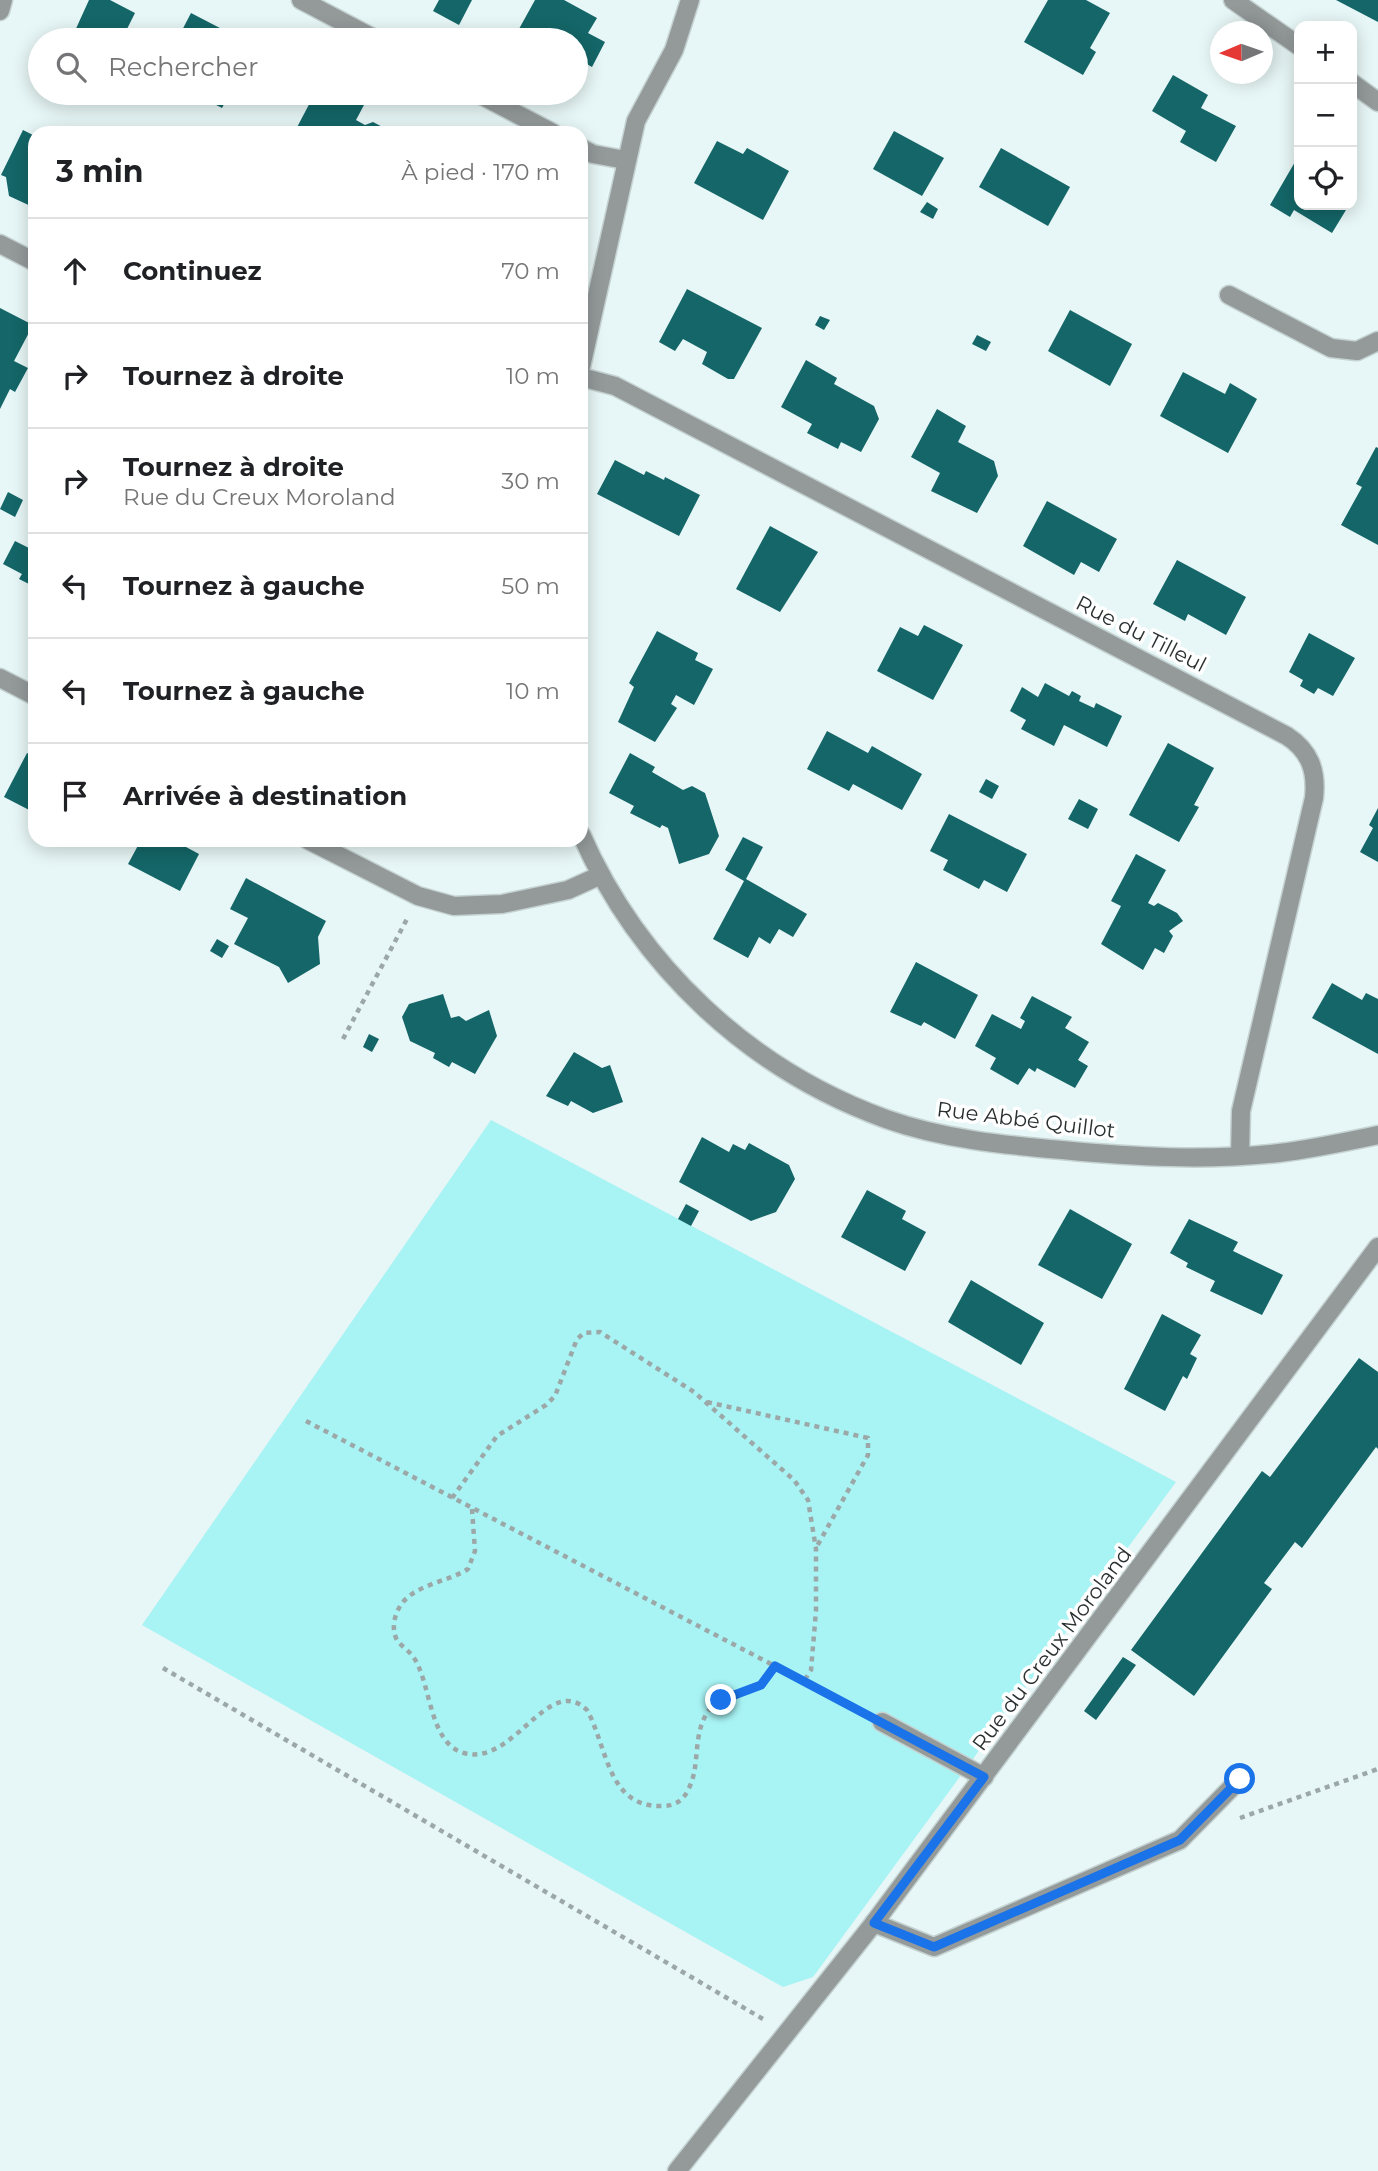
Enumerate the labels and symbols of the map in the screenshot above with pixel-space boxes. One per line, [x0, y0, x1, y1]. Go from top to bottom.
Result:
north arrow [1210, 21, 1273, 84]
street label: Rue du Tilleul [1072, 590, 1211, 677]
street label: Rue Abbé Quillot [935, 1096, 1117, 1143]
street label: Rue du Creux Moroland [967, 1542, 1136, 1756]
route end [705, 1684, 736, 1715]
route start [1224, 1763, 1255, 1794]

